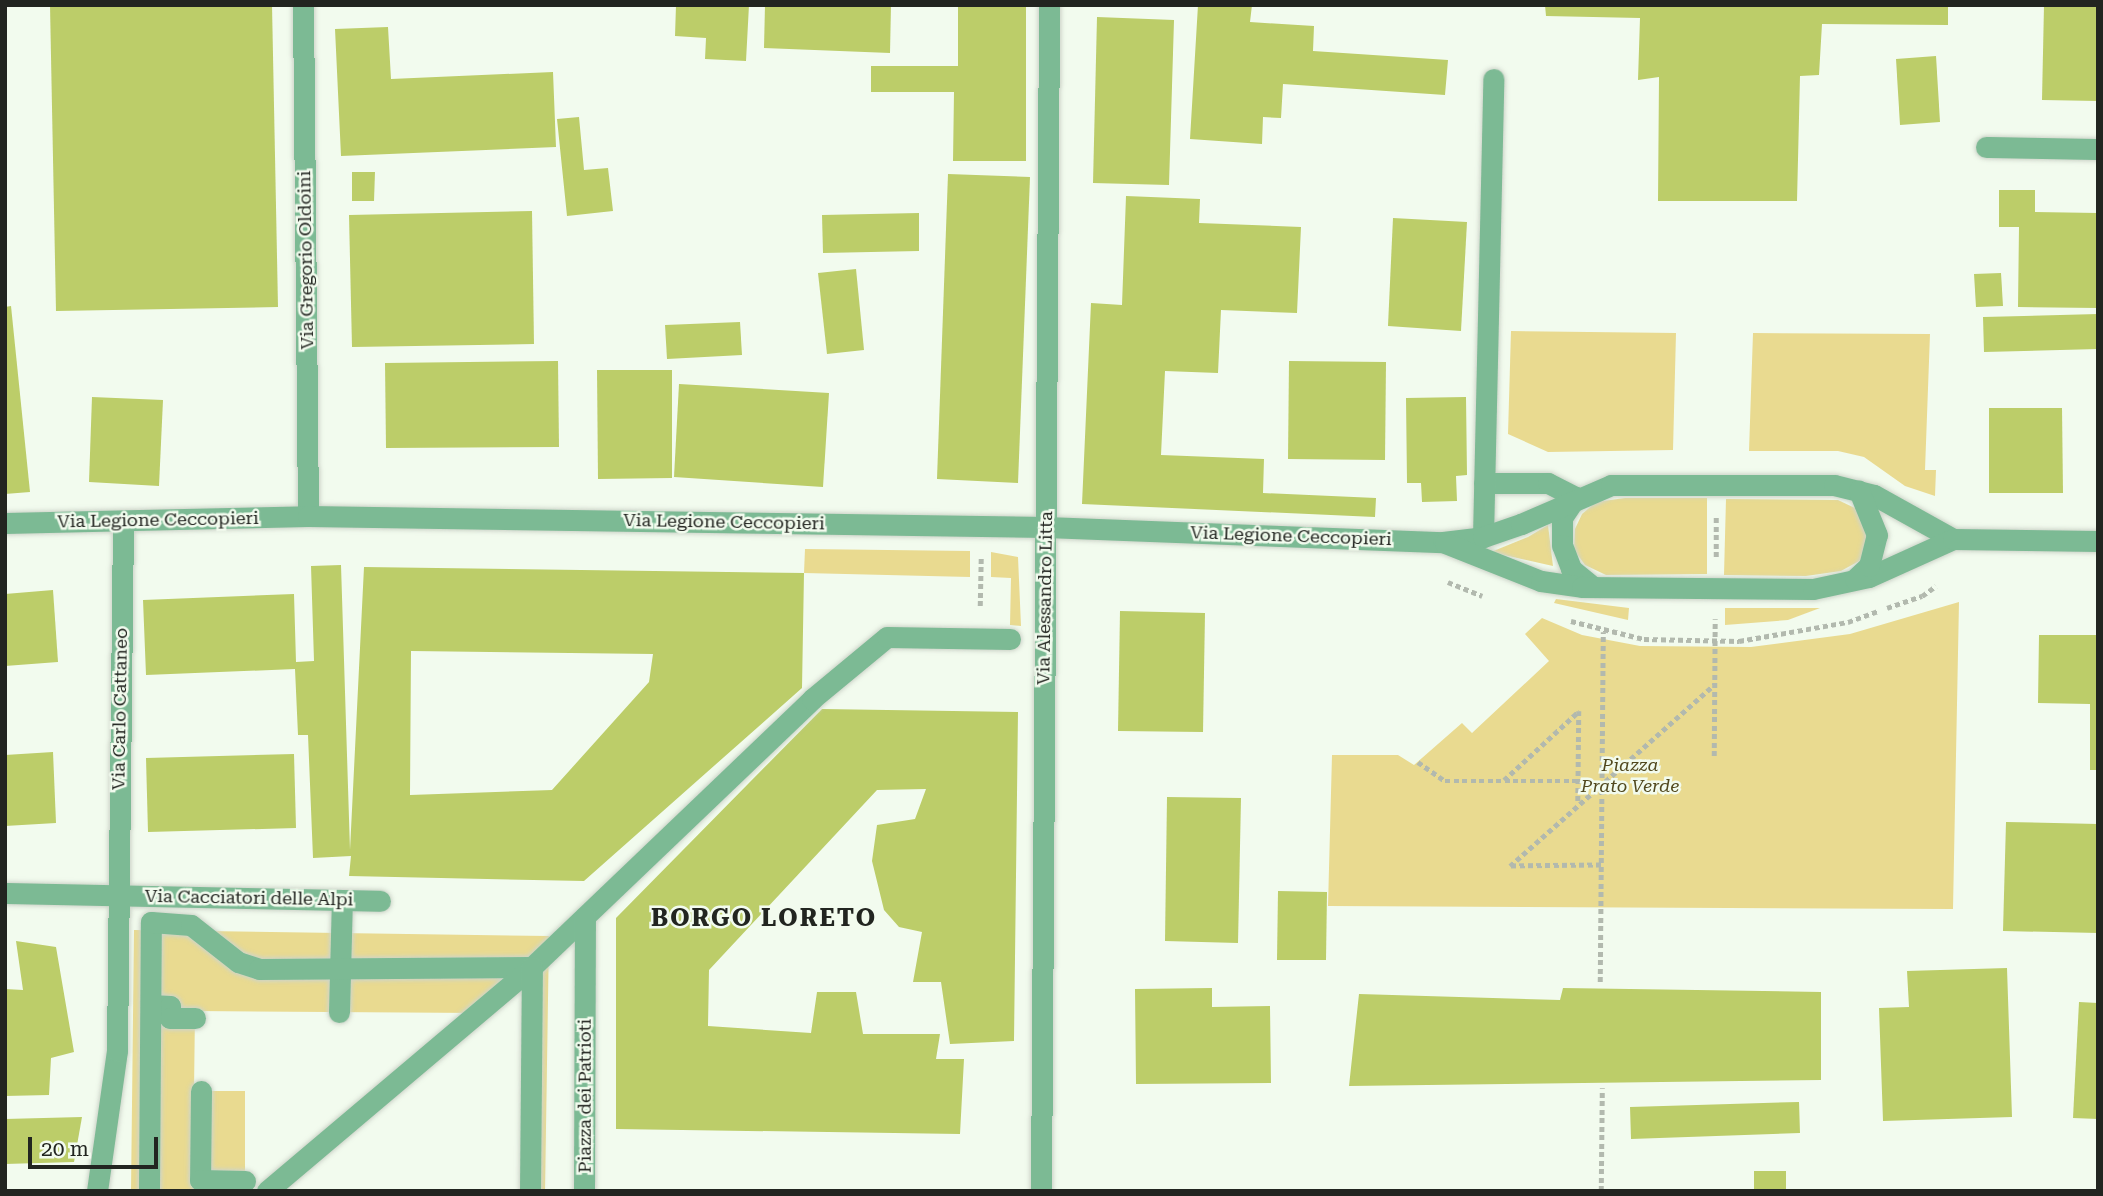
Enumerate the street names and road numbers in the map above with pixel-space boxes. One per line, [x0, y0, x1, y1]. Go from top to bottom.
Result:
street label: Via Gregorio Oldoini [294, 170, 318, 350]
street label: Via Legione Ceccopieri [57, 507, 259, 533]
street label: Via Legione Ceccopieri [623, 509, 825, 535]
street label: Via Alessandro Litta [1033, 511, 1057, 685]
street label: Via Legione Ceccopieri [1190, 522, 1392, 550]
street label: Via Carlo Cattaneo [108, 628, 132, 790]
street label: Via Cacciatori delle Alpi [145, 885, 353, 911]
street label: Piazza dei Patrioti [574, 1019, 596, 1173]

